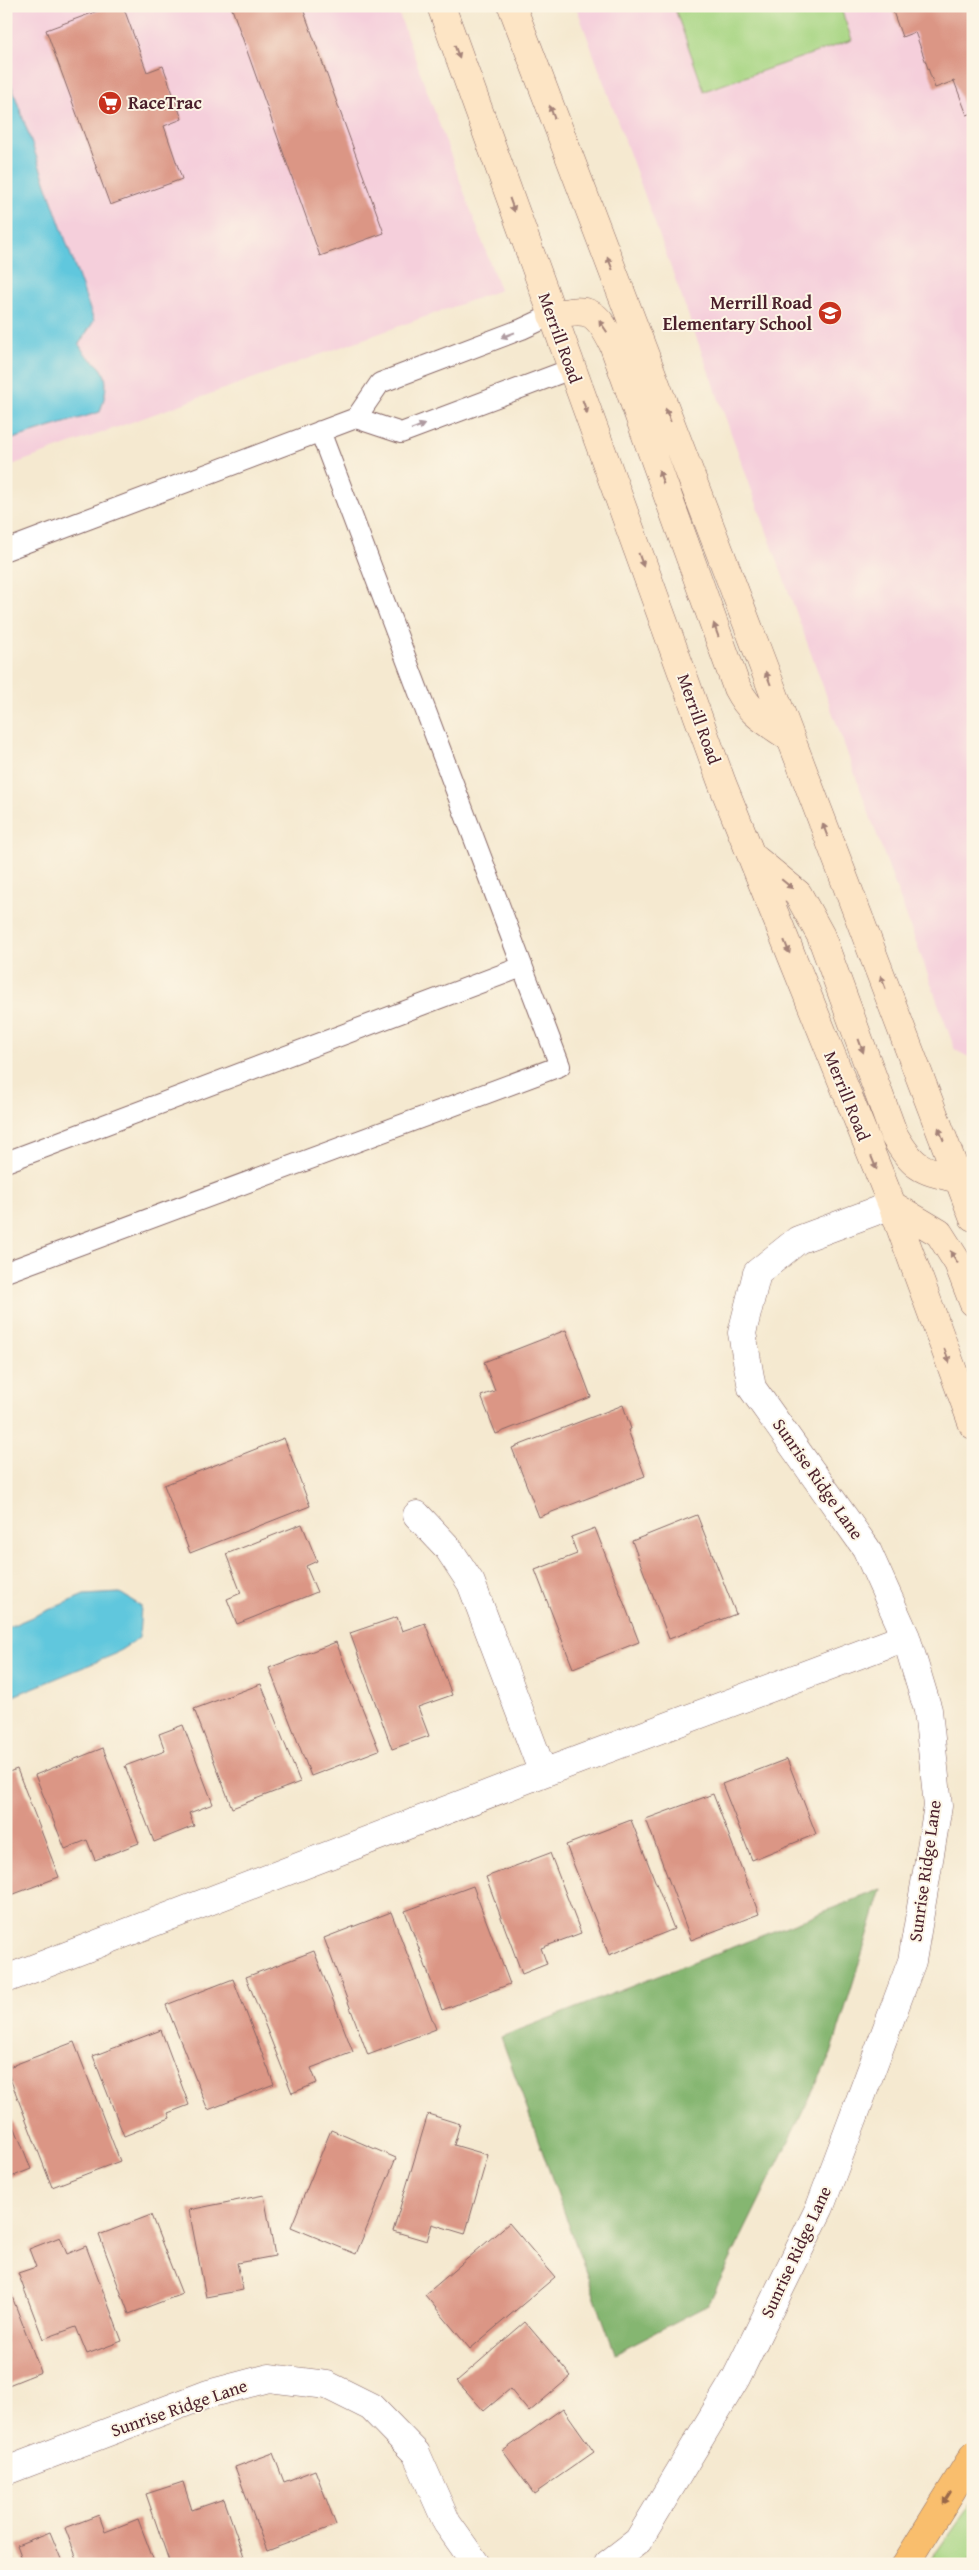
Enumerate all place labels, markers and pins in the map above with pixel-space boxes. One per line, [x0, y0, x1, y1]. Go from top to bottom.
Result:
place label: RaceTrac [128, 89, 202, 116]
supermarket icon: RaceTrac [97, 90, 123, 116]
place label: Merrill Road Elementary School [663, 289, 813, 337]
school or university icon: Merrill Road Elementary School [817, 300, 843, 326]

